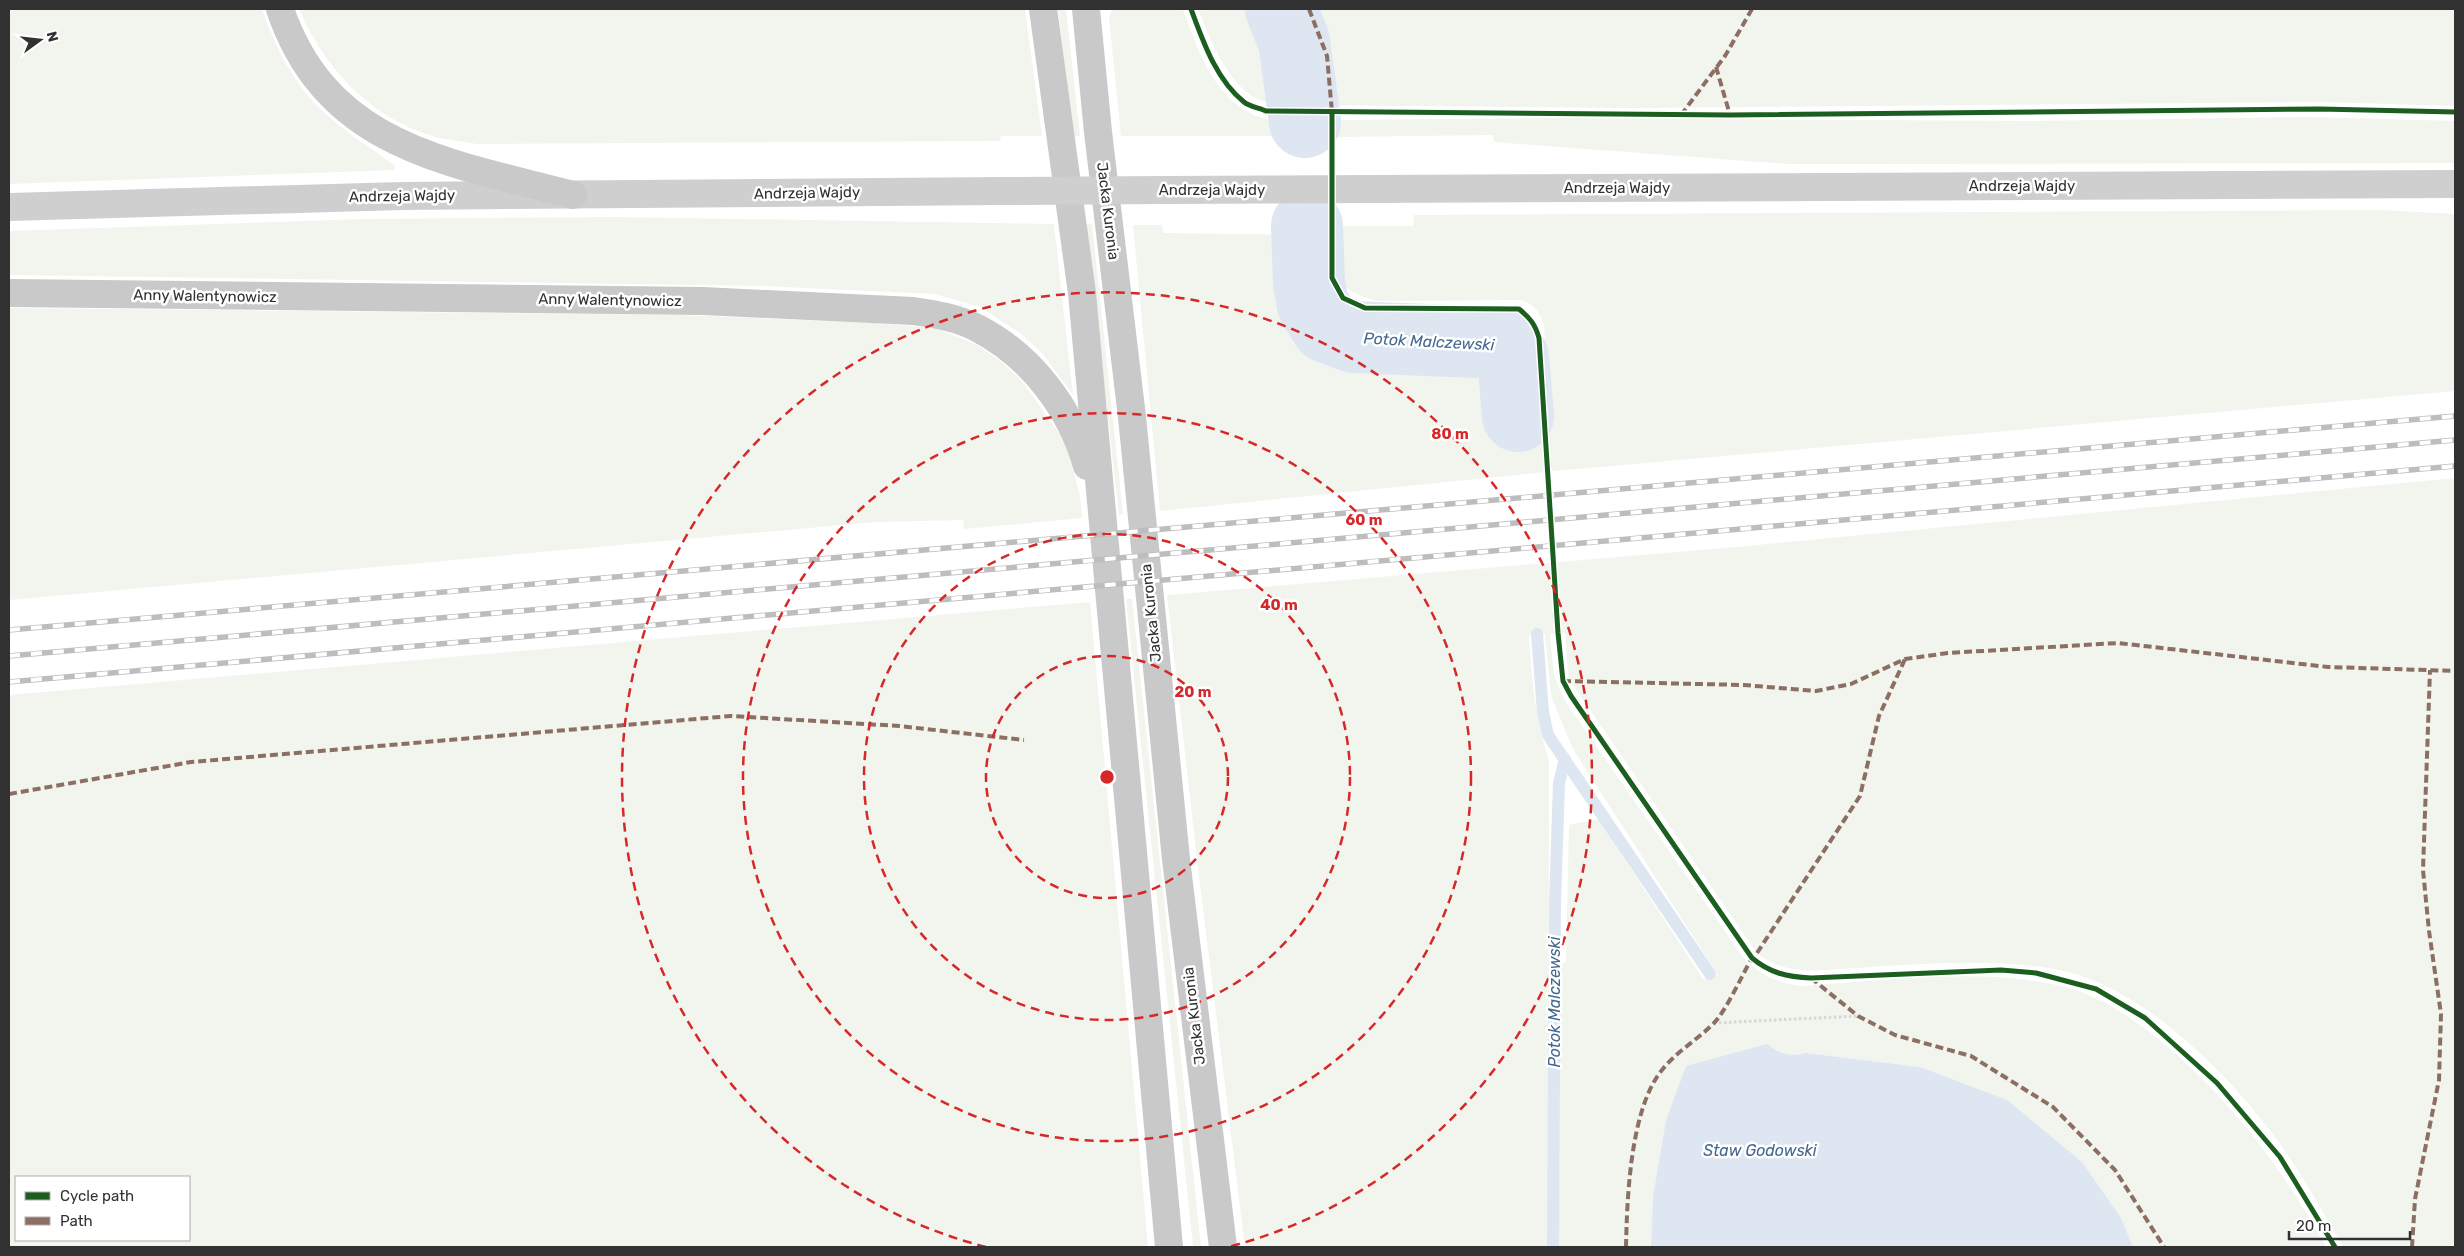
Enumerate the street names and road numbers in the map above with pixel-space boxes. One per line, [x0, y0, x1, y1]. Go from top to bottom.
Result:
street label: Jacka Kuronia [1093, 161, 1123, 261]
street label: Andrzeja Wajdy [1969, 177, 2075, 195]
street label: Andrzeja Wajdy [1564, 179, 1670, 197]
street label: Andrzeja Wajdy [1159, 181, 1265, 199]
street label: Andrzeja Wajdy [754, 183, 860, 203]
street label: Andrzeja Wajdy [349, 186, 455, 206]
street label: Anny Walentynowicz [133, 286, 277, 306]
street label: Anny Walentynowicz [538, 290, 682, 310]
street label: Jacka Kuronia [1137, 563, 1165, 663]
street label: Jacka Kuronia [1179, 966, 1209, 1066]

